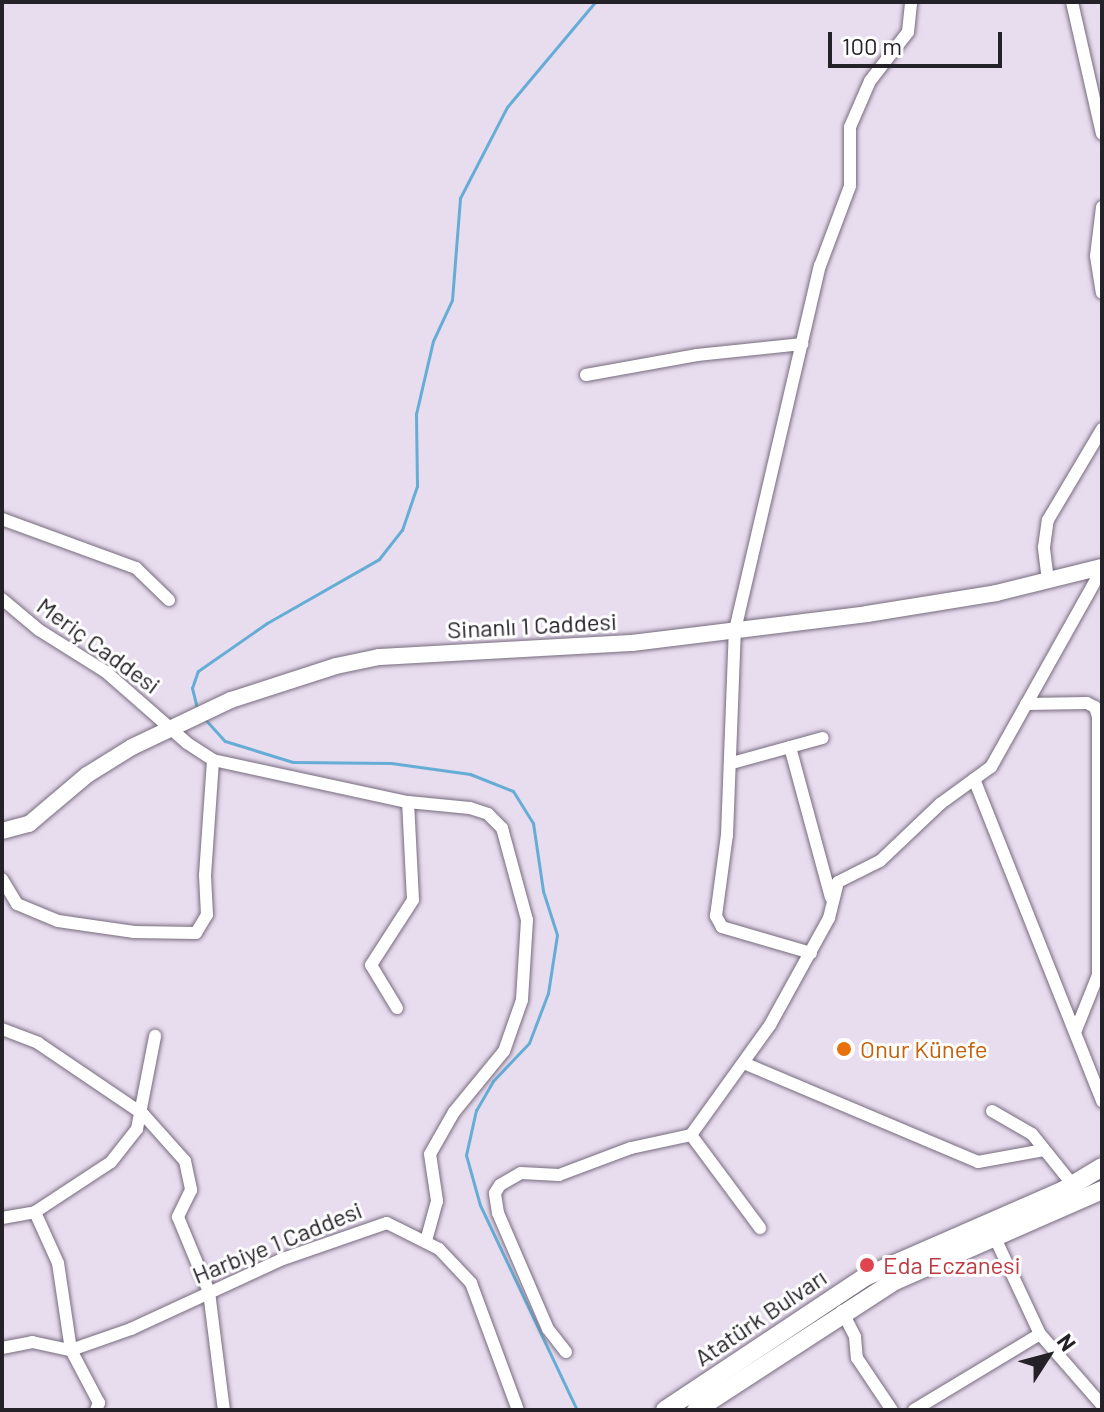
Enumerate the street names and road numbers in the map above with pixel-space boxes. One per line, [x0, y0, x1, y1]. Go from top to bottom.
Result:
street label: Meriç Caddesi [32, 591, 166, 699]
street label: Sinanlı 1 Caddesi [446, 606, 618, 644]
street label: Harbiye 1 Caddesi [188, 1195, 366, 1289]
street label: Atatürk Bulvarı [689, 1262, 831, 1372]

